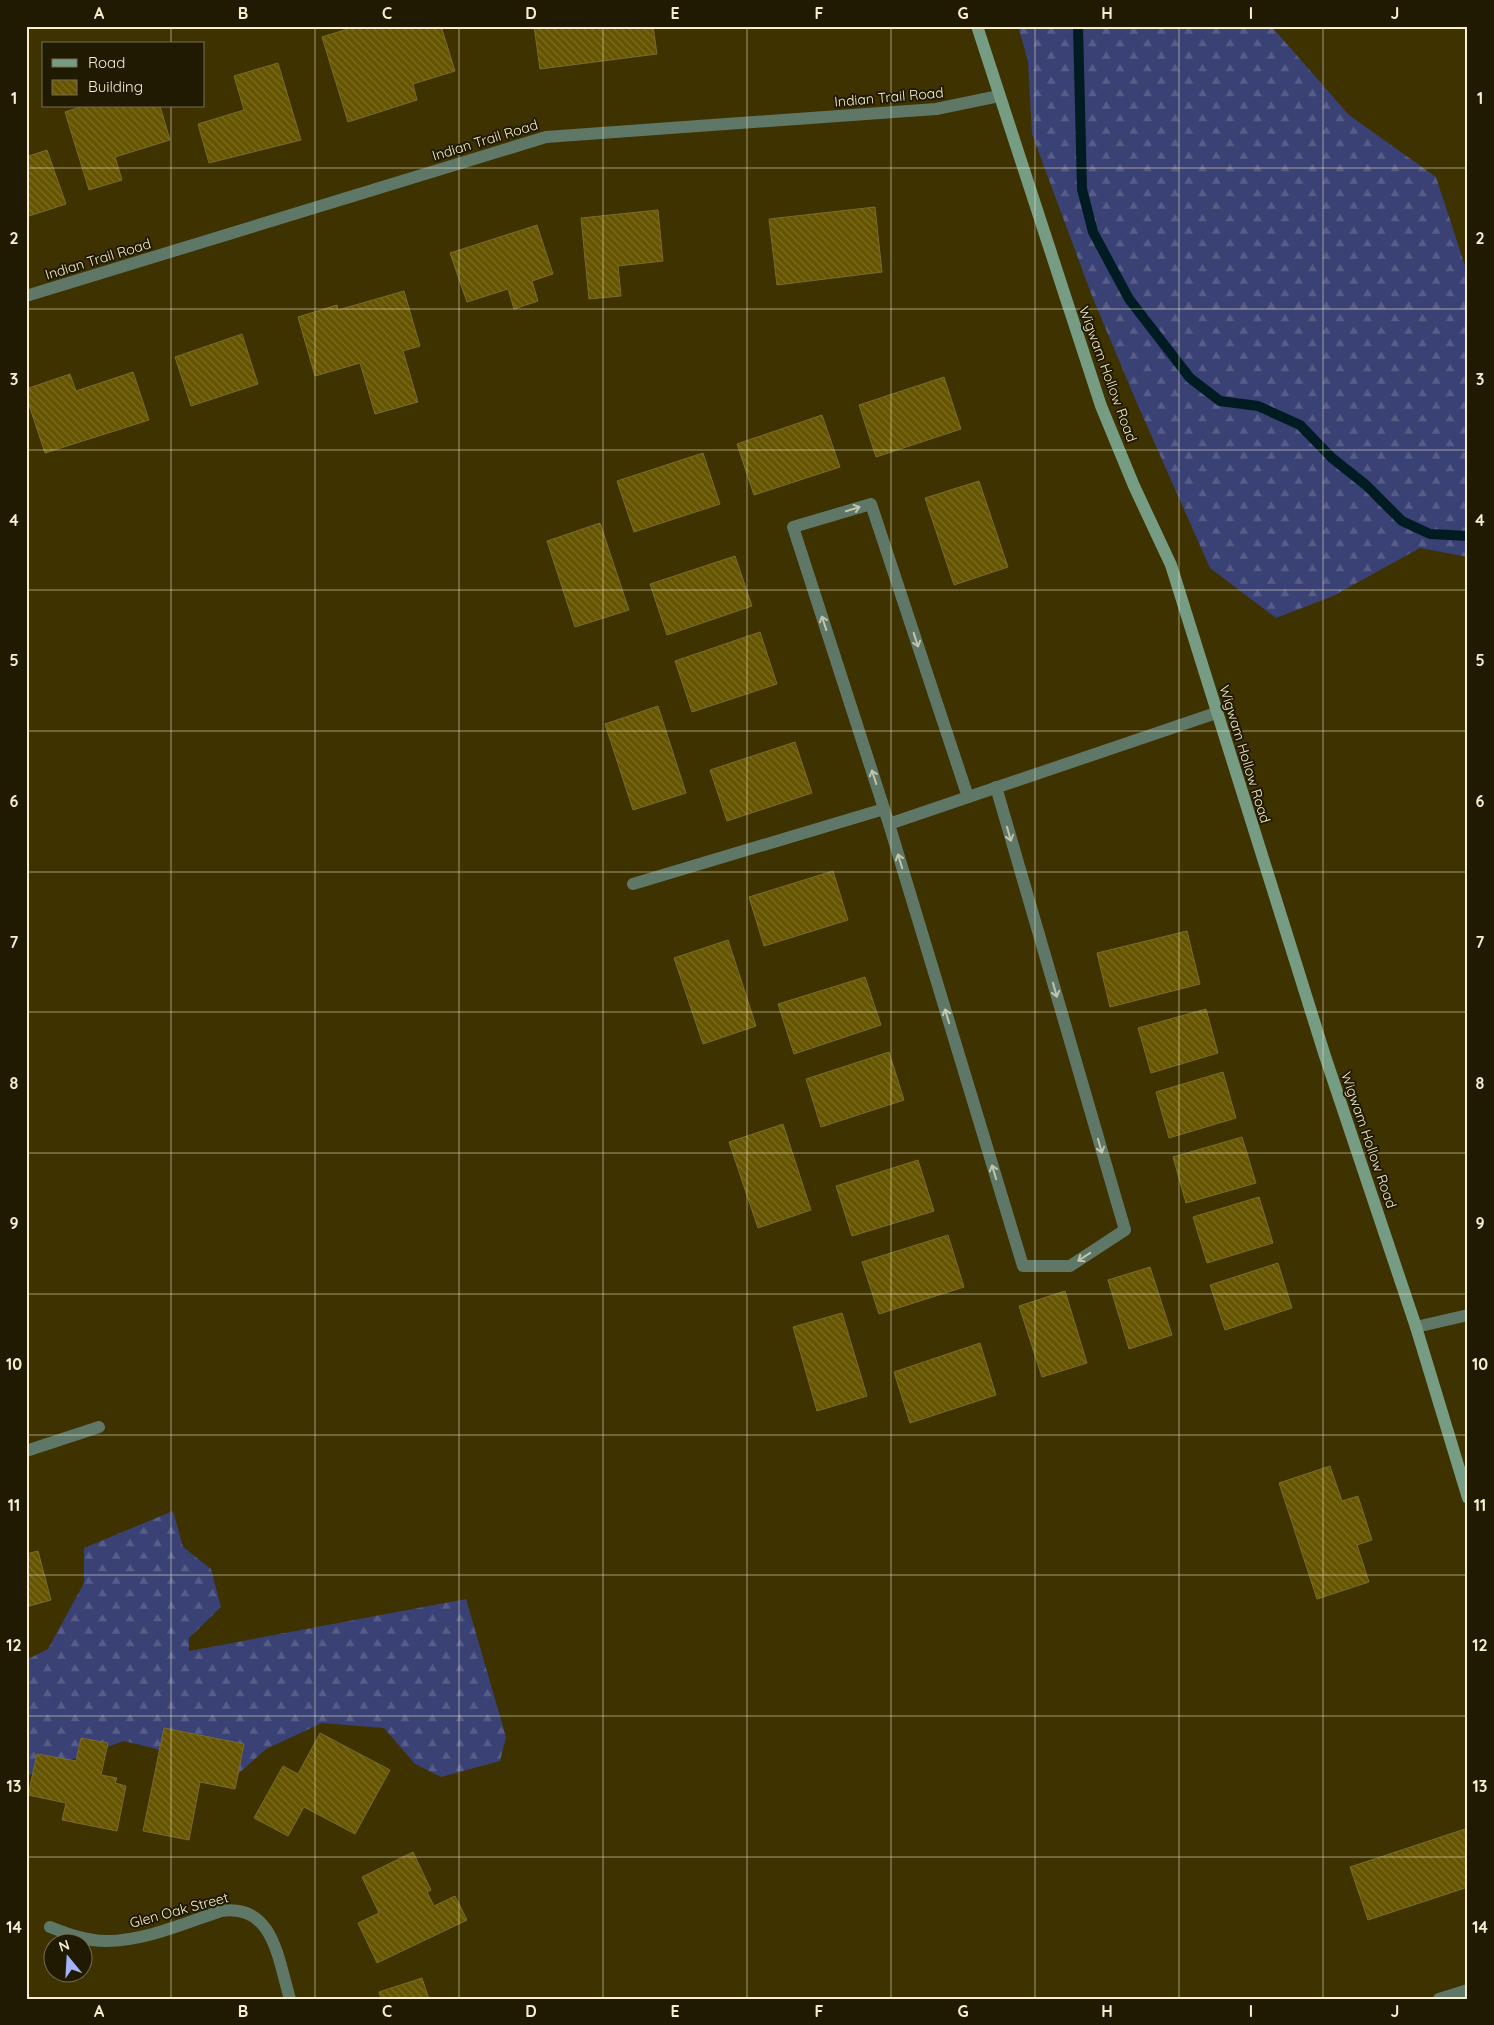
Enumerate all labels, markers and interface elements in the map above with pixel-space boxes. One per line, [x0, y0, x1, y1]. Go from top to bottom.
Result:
text: A [94, 3, 105, 23]
text: B [238, 3, 248, 23]
text: C [382, 3, 392, 23]
text: D [525, 3, 537, 23]
text: E [670, 3, 680, 23]
text: F [815, 3, 824, 23]
text: G [957, 3, 969, 23]
text: H [1101, 3, 1113, 23]
text: I [1249, 3, 1253, 23]
text: J [1391, 3, 1399, 23]
legend [42, 42, 205, 108]
text: Road [88, 53, 125, 72]
text: Building [88, 77, 143, 96]
street label: Indian Trail Road [834, 83, 944, 111]
text: 1 [11, 88, 17, 108]
text: 1 [1477, 88, 1483, 108]
street label: Indian Trail Road [430, 115, 540, 165]
text: 2 [9, 228, 19, 248]
text: 2 [1475, 228, 1485, 248]
street label: Indian Trail Road [43, 234, 153, 284]
street label: Wigwam Hollow Road [1075, 304, 1141, 444]
text: 3 [10, 369, 18, 389]
text: 3 [1476, 369, 1484, 389]
one-way arrow [845, 504, 860, 513]
text: 4 [9, 510, 19, 530]
text: 4 [1475, 510, 1485, 530]
one-way arrow [819, 615, 828, 631]
one-way arrow [912, 632, 921, 647]
text: 5 [9, 650, 19, 670]
text: 5 [1475, 650, 1485, 670]
street label: Wigwam Hollow Road [1215, 683, 1275, 825]
one-way arrow [868, 770, 878, 786]
text: 6 [10, 791, 19, 811]
text: 6 [1476, 791, 1485, 811]
one-way arrow [1005, 826, 1015, 842]
one-way arrow [894, 853, 904, 869]
text: 7 [10, 932, 19, 952]
text: 7 [1476, 932, 1485, 952]
one-way arrow [1050, 982, 1060, 998]
one-way arrow [942, 1009, 952, 1025]
street label: Wigwam Hollow Road [1337, 1069, 1401, 1211]
text: 8 [10, 1073, 19, 1093]
text: 8 [1476, 1073, 1485, 1093]
one-way arrow [1096, 1138, 1106, 1154]
one-way arrow [989, 1164, 999, 1180]
text: 9 [9, 1213, 19, 1233]
text: 9 [1475, 1213, 1485, 1233]
one-way arrow [1077, 1252, 1091, 1262]
text: 10 [6, 1354, 22, 1374]
text: 10 [1472, 1354, 1488, 1374]
text: 11 [8, 1495, 20, 1515]
text: 11 [1474, 1495, 1486, 1515]
text: 12 [6, 1635, 22, 1655]
text: 12 [1472, 1635, 1488, 1655]
text: 13 [7, 1776, 21, 1796]
text: 13 [1473, 1776, 1487, 1796]
street label: Glen Oak Street [128, 1888, 231, 1932]
text: 14 [6, 1917, 22, 1937]
text: 14 [1472, 1917, 1488, 1937]
north arrow [42, 1932, 92, 1982]
text: N [56, 1935, 72, 1956]
text: A [94, 2001, 105, 2021]
text: B [238, 2001, 248, 2021]
text: C [382, 2001, 392, 2021]
text: D [525, 2001, 537, 2021]
text: E [670, 2001, 680, 2021]
text: F [815, 2001, 824, 2021]
text: G [957, 2001, 969, 2021]
text: H [1101, 2001, 1113, 2021]
text: I [1249, 2001, 1253, 2021]
text: J [1391, 2001, 1399, 2021]

